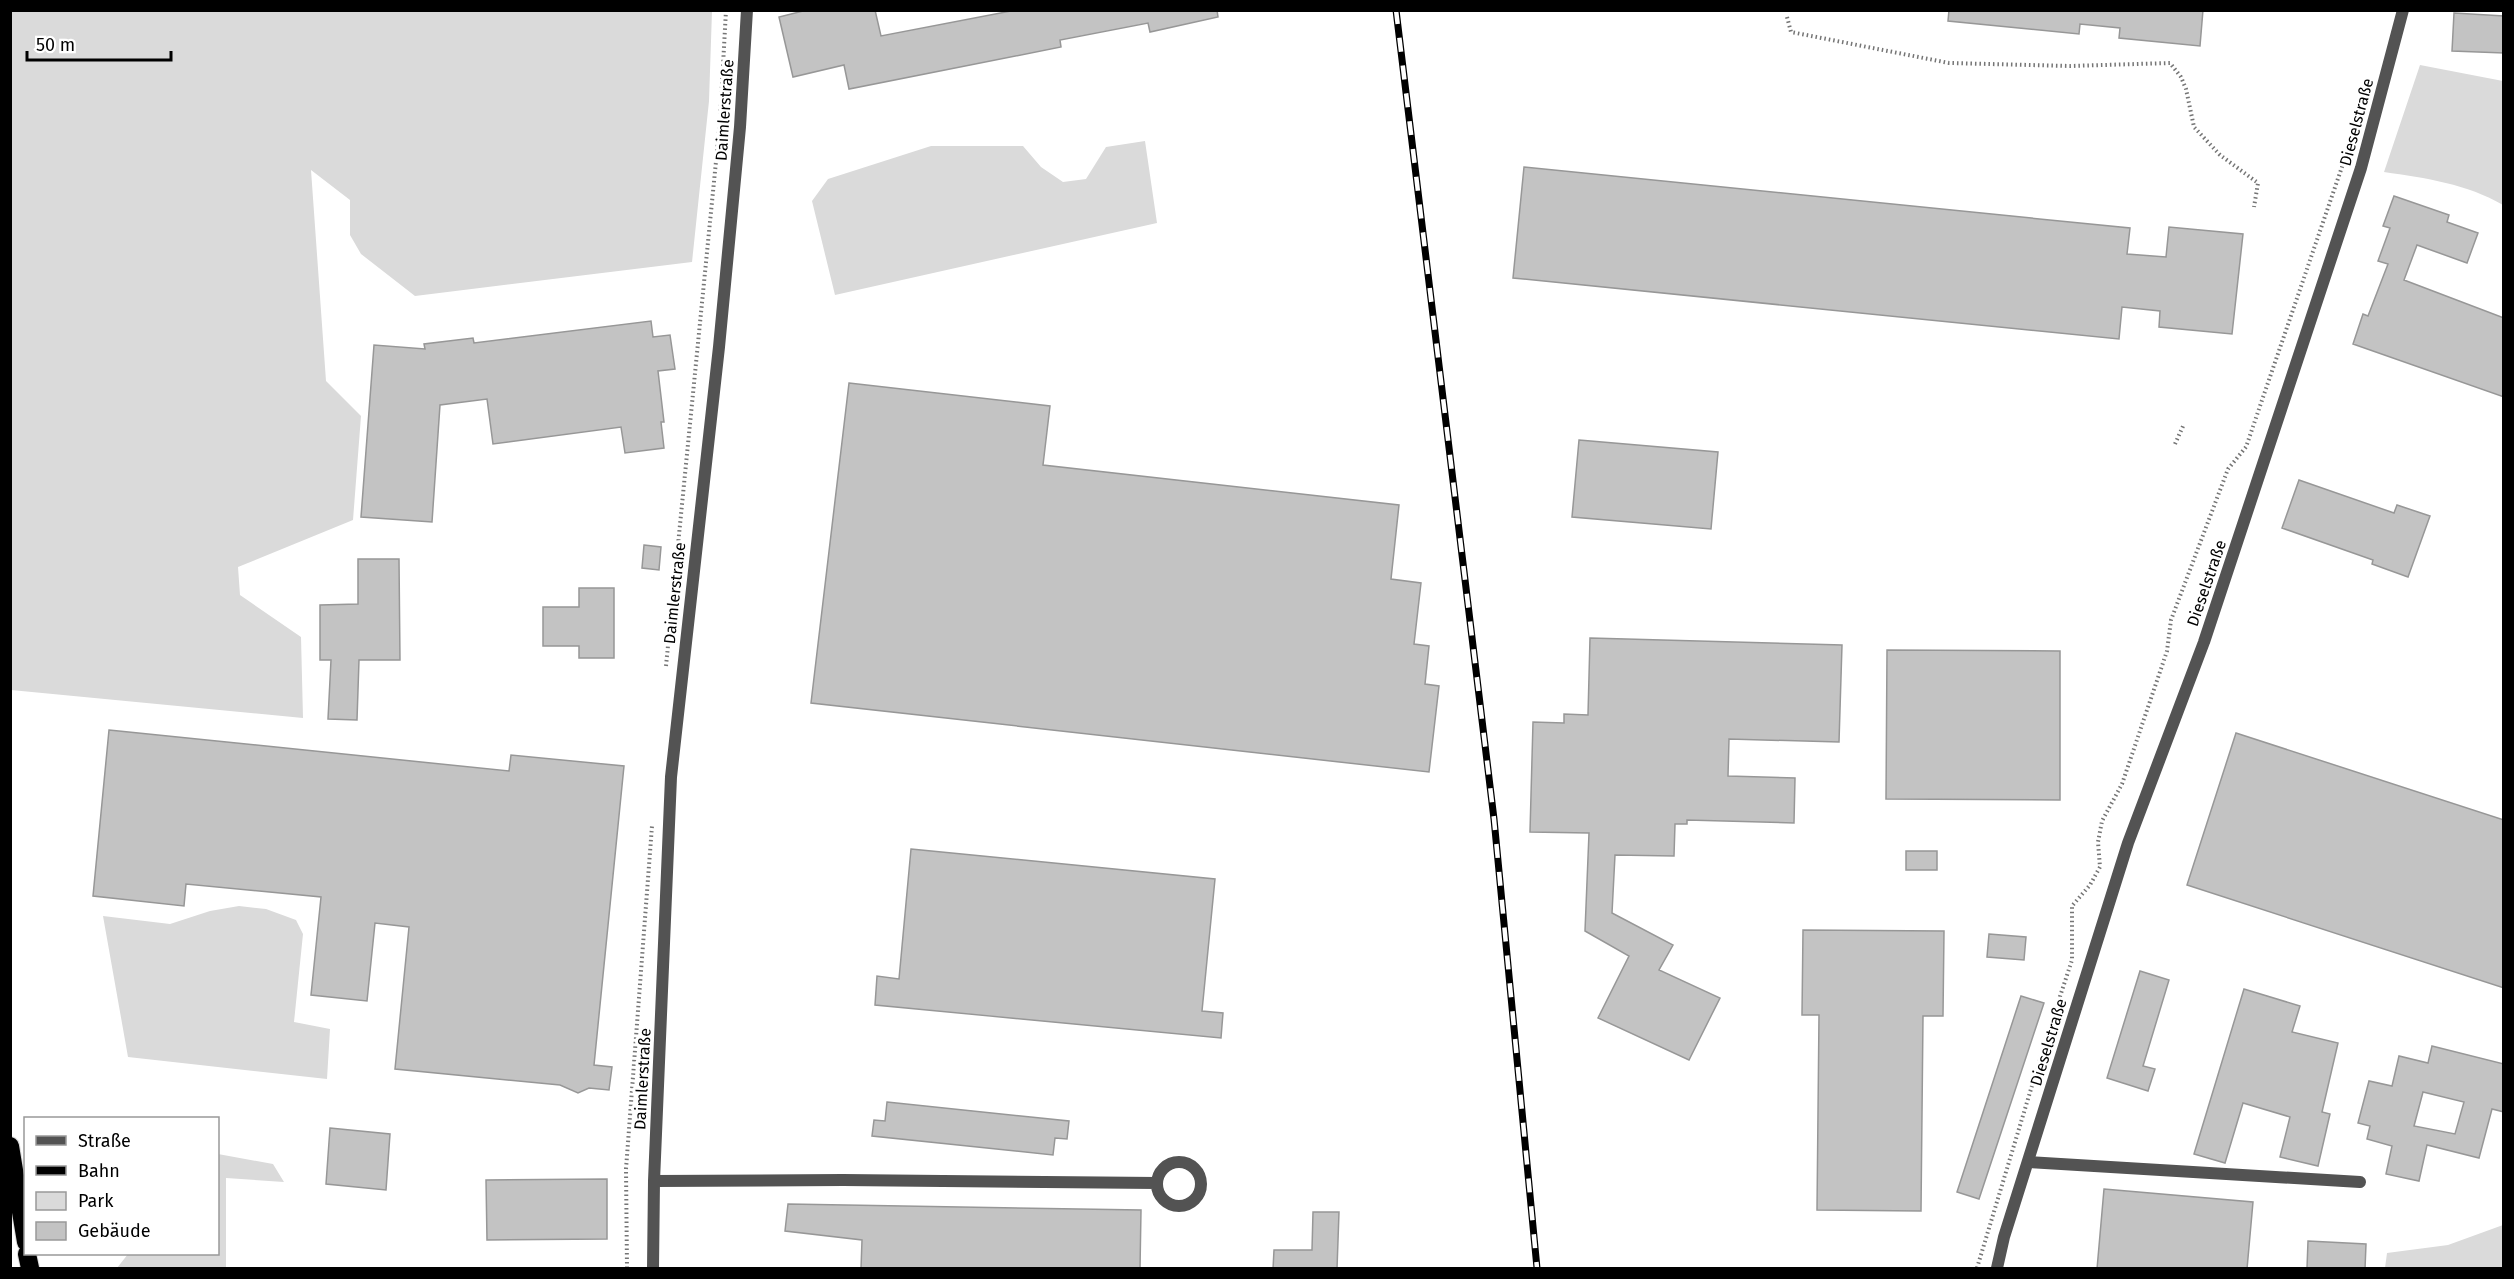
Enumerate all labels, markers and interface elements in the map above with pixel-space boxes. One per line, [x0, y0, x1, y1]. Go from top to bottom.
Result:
scale bar [27, 24, 171, 62]
text: 50 m [36, 34, 75, 56]
street label: Daimlerstraße [711, 58, 738, 162]
street label: Dieselstraße [2336, 76, 2377, 168]
street label: Dieselstraße [2183, 537, 2230, 629]
street label: Daimlerstraße [660, 541, 689, 645]
street label: Dieselstraße [2026, 996, 2071, 1088]
street label: Daimlerstraße [630, 1028, 655, 1131]
legend [24, 1117, 219, 1255]
text: Straße [78, 1130, 131, 1152]
text: Bahn [78, 1160, 120, 1182]
text: Park [78, 1190, 114, 1212]
text: Gebäude [78, 1220, 151, 1242]

